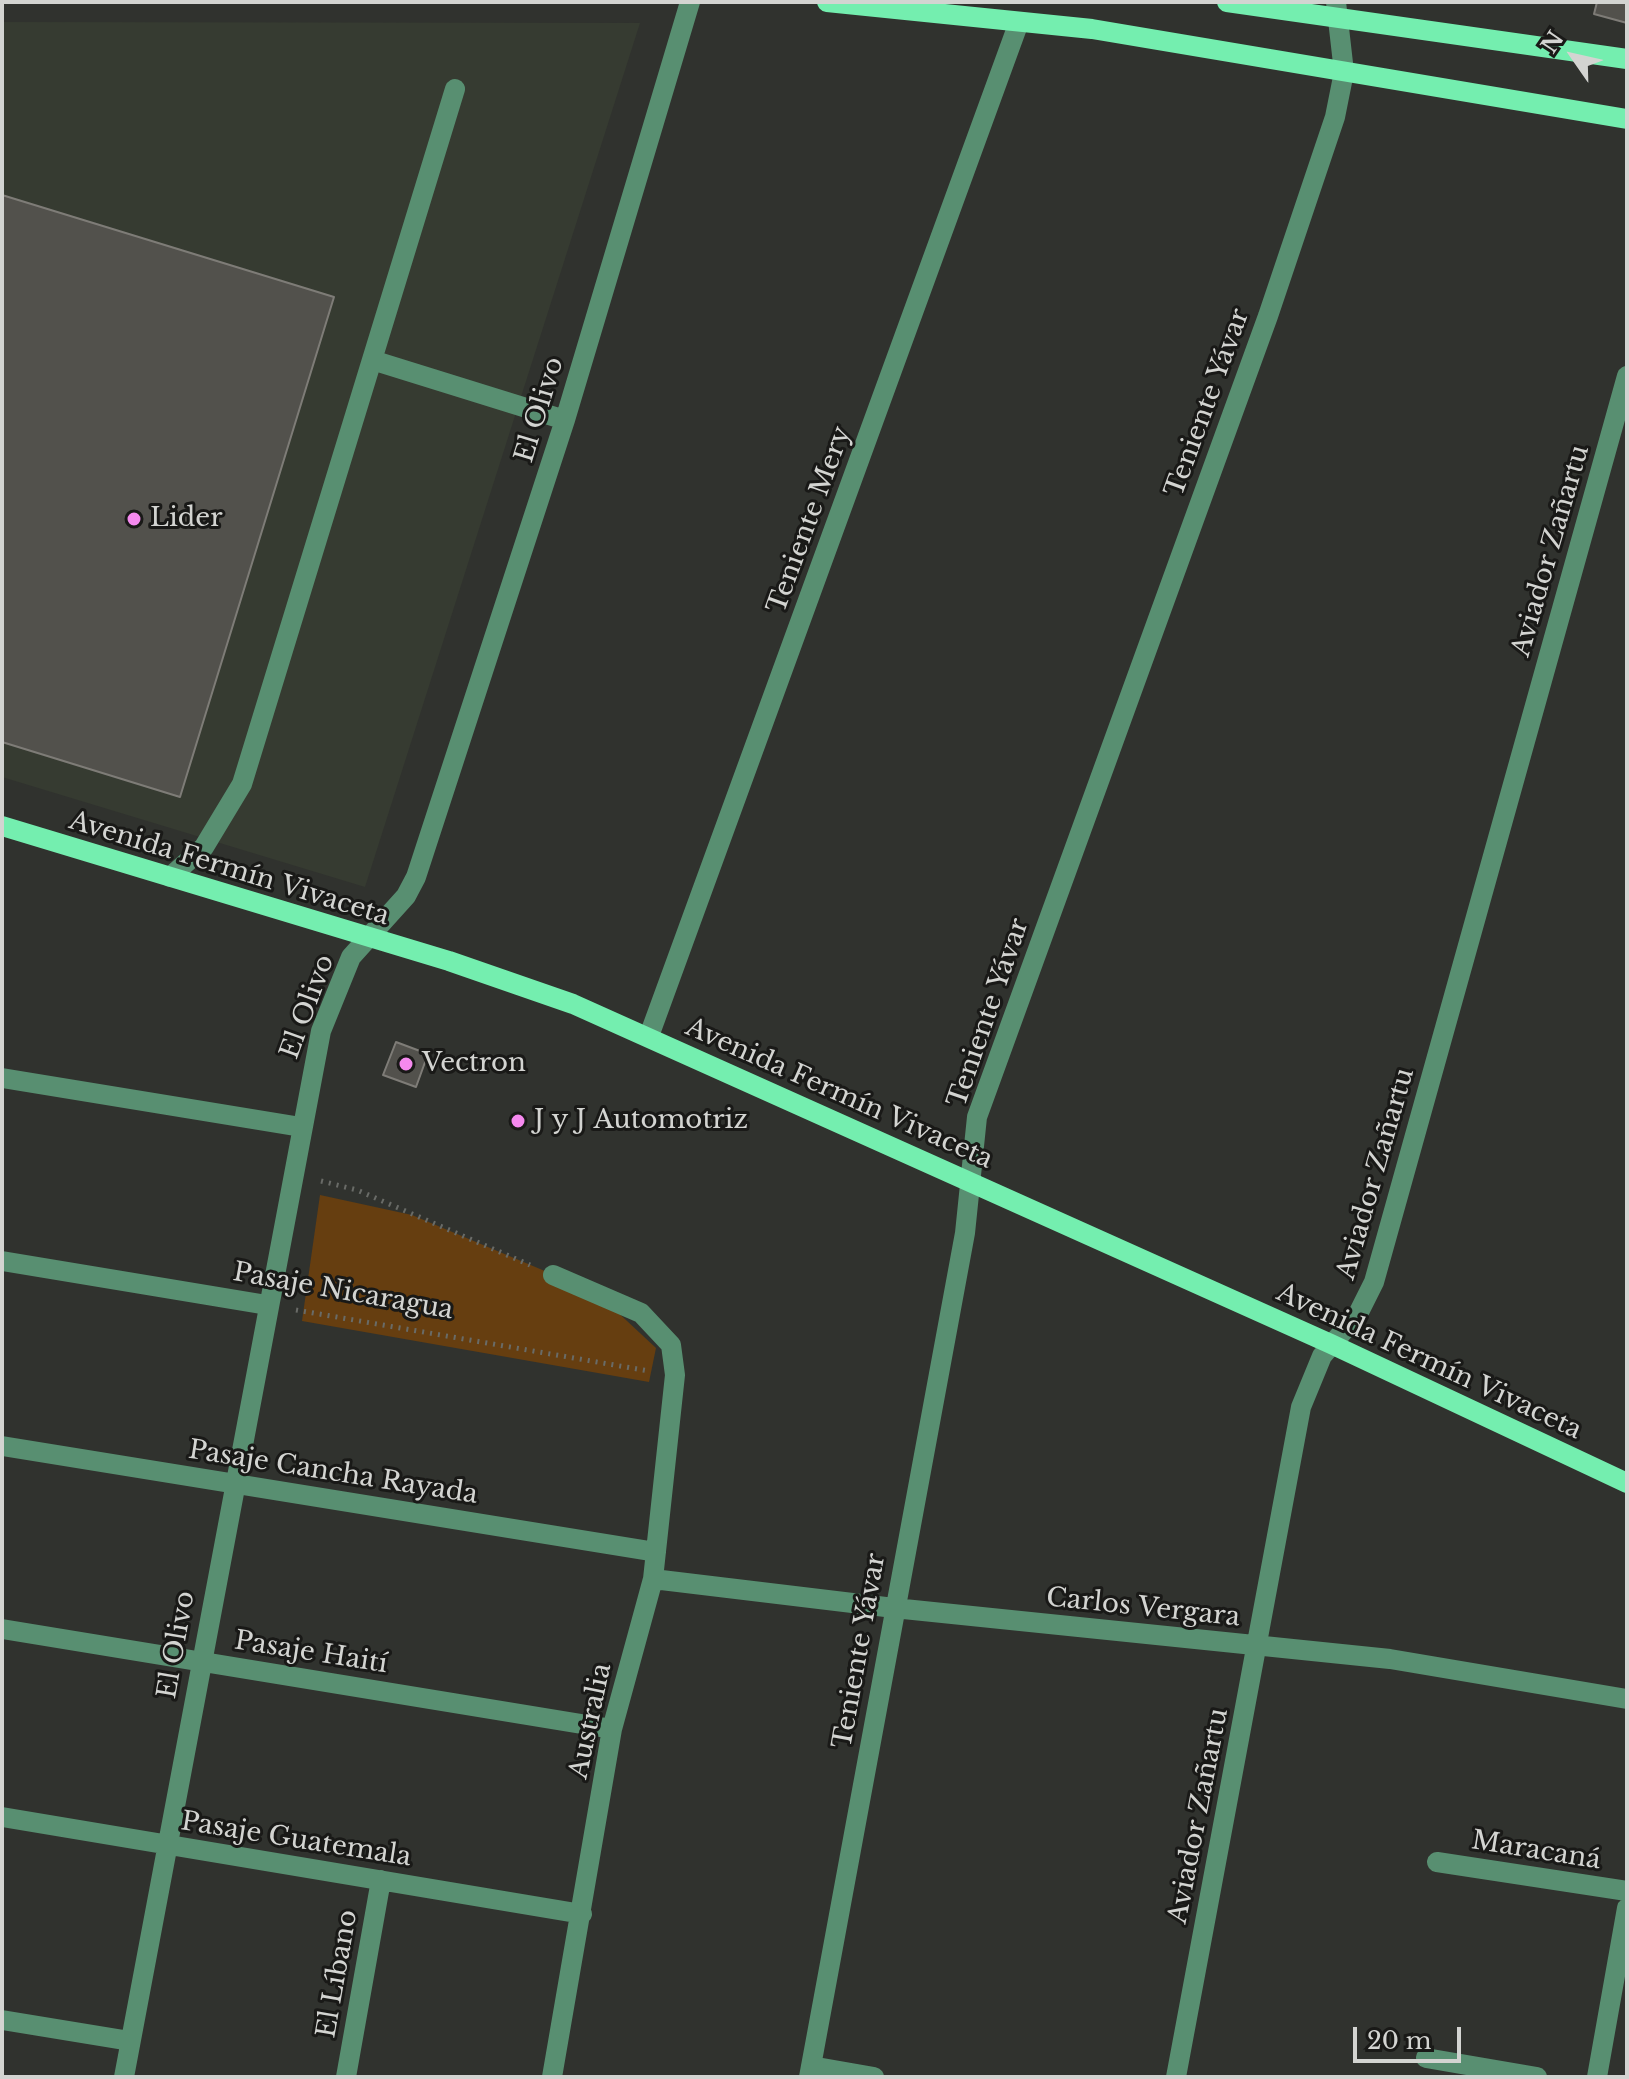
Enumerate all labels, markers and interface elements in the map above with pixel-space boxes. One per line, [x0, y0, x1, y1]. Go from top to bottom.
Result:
north arrow [1533, 16, 1613, 96]
text: N [1536, 26, 1570, 58]
street label: Teniente Yávar [1160, 305, 1256, 501]
street label: El Olivo [509, 354, 571, 466]
street label: Teniente Mery [762, 422, 858, 618]
street label: Aviador Zañartu [1506, 442, 1596, 660]
place label: Lider [150, 503, 223, 535]
marker: Lider [125, 510, 143, 528]
street label: Avenida Fermín Vivaceta [65, 805, 393, 933]
street label: Teniente Yávar [942, 915, 1036, 1111]
street label: El Olivo [275, 951, 341, 1063]
street label: Avenida Fermín Vivaceta [681, 1012, 997, 1176]
place label: Vectron [422, 1048, 526, 1080]
marker: Vectron [397, 1055, 415, 1073]
street label: Aviador Zañartu [1331, 1065, 1421, 1283]
place label: J y J Automotriz [534, 1105, 748, 1137]
marker: J y J Automotriz [509, 1112, 527, 1130]
street label: Pasaje Nicaragua [230, 1257, 456, 1327]
street label: Avenida Fermín Vivaceta [1272, 1278, 1586, 1446]
street label: Pasaje Cancha Rayada [186, 1435, 480, 1511]
street label: Teniente Yávar [827, 1551, 893, 1751]
street label: Carlos Vergara [1045, 1582, 1241, 1634]
street label: El Olivo [152, 1589, 202, 1701]
street label: Pasaje Haití [232, 1626, 390, 1680]
street label: Australia [564, 1660, 618, 1782]
street label: Aviador Zañartu [1163, 1706, 1235, 1926]
street label: Pasaje Guatemala [179, 1806, 413, 1874]
street label: Maracaná [1469, 1825, 1603, 1877]
street label: El Líbano [311, 1908, 365, 2040]
scale bar [1357, 2011, 1465, 2061]
text: 20 m [1367, 2026, 1432, 2055]

